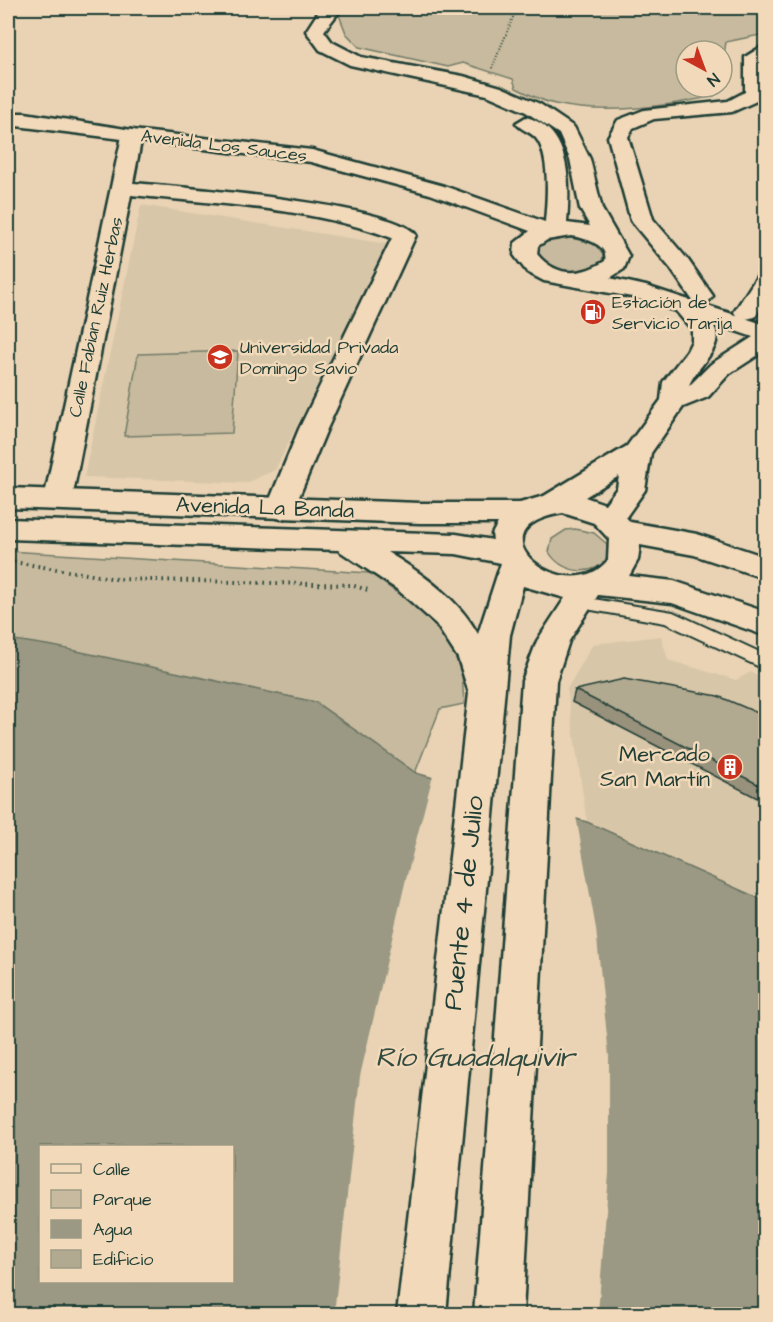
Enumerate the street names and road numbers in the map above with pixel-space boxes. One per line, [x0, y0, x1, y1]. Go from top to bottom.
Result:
street label: Avenida Los Sauces [140, 123, 308, 169]
street label: Calle Fabian Ruiz Herbas [63, 215, 129, 419]
street label: Avenida La Banda [175, 489, 355, 527]
street label: Puente 4 de Julio [434, 794, 494, 1012]

